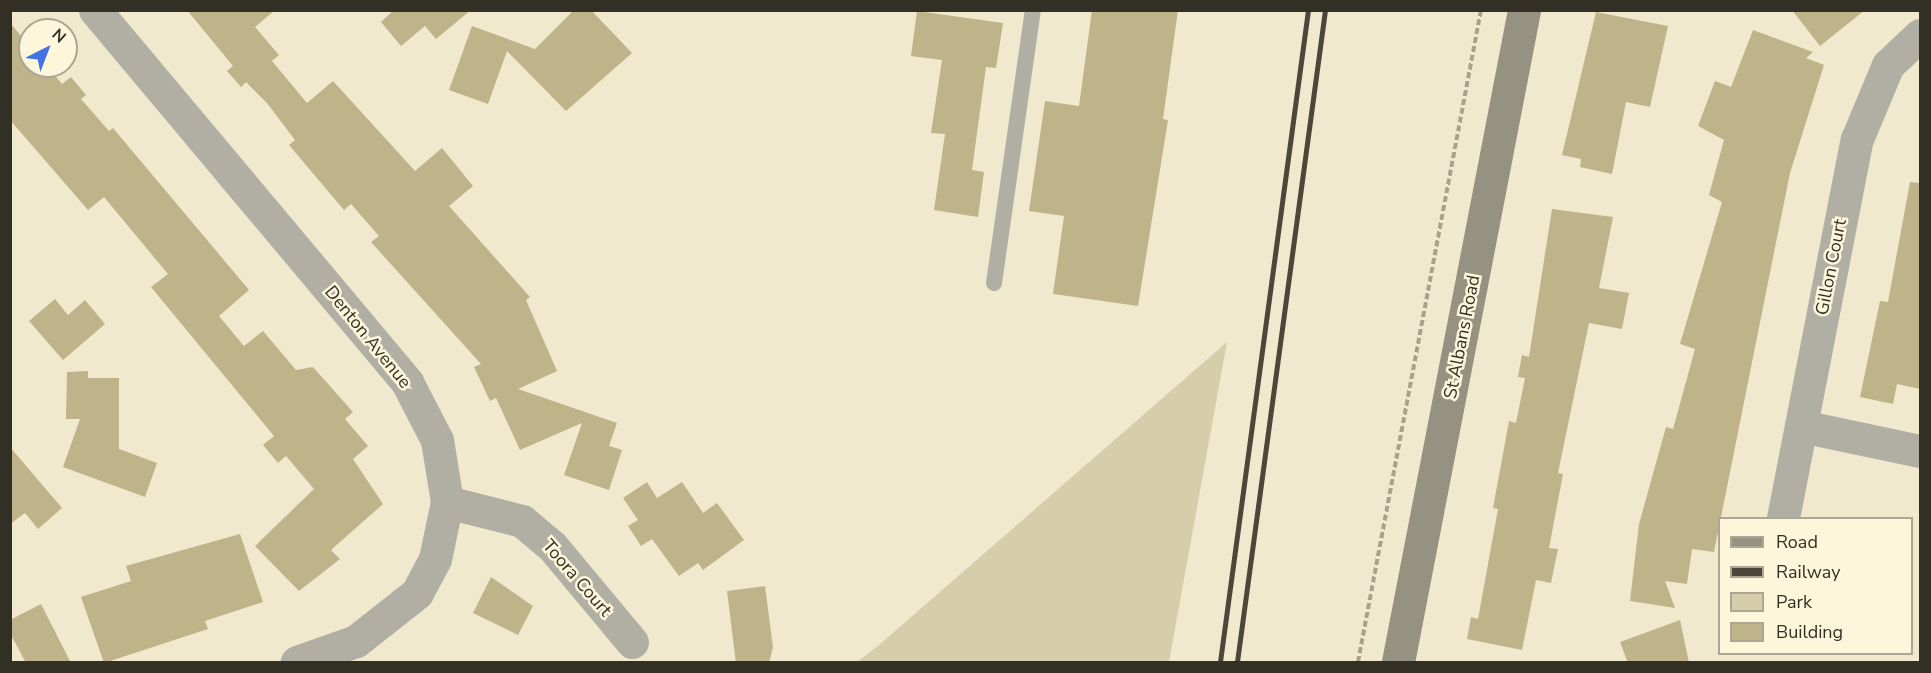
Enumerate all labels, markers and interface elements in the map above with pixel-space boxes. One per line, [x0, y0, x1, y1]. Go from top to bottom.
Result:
north arrow [18, 18, 78, 78]
text: N [47, 24, 71, 48]
street label: Gillon Court [1811, 217, 1851, 317]
street label: St Albans Road [1439, 273, 1485, 401]
street label: Denton Avenue [320, 281, 416, 393]
legend [1718, 517, 1913, 655]
text: Road [1776, 530, 1818, 554]
street label: Toora Court [538, 535, 616, 621]
text: Railway [1776, 560, 1841, 584]
text: Park [1776, 590, 1812, 614]
text: Building [1776, 620, 1843, 644]

